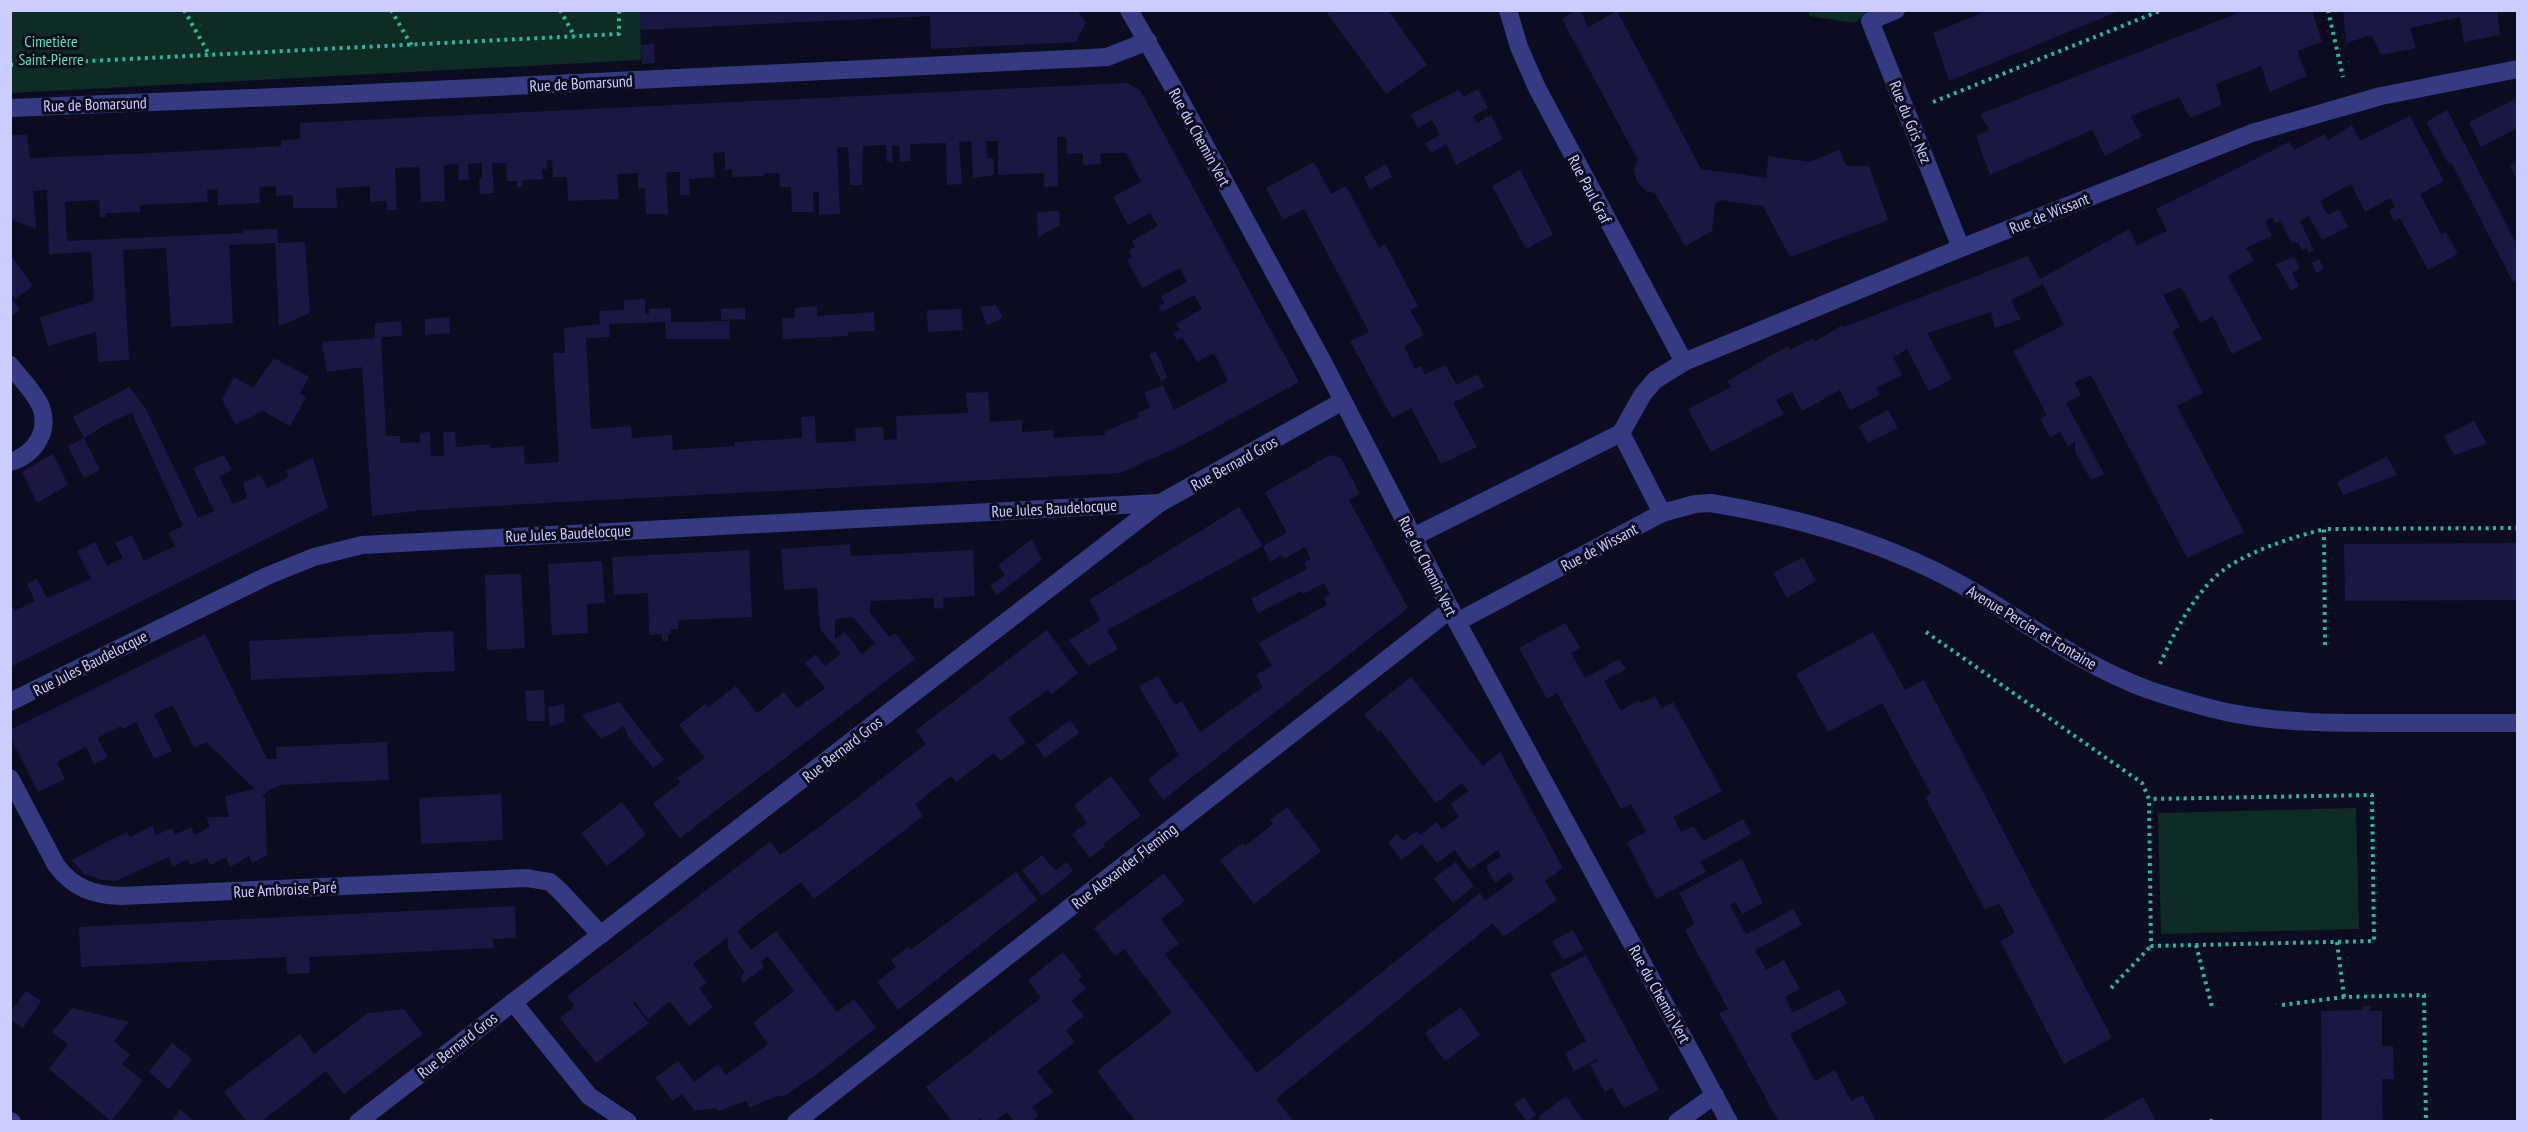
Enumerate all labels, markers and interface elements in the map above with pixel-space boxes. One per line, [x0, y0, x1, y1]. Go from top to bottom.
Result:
park label: Cimetière Saint-Pierre [18, 31, 84, 69]
street label: Rue de Bomarsund [529, 70, 633, 96]
street label: Rue du Gris Nez [1885, 78, 1937, 166]
street label: Rue du Chemin Vert [1165, 84, 1236, 190]
street label: Rue de Bomarsund [43, 92, 147, 116]
street label: Rue Paul Graf [1564, 151, 1617, 227]
street label: Rue de Wissant [2006, 188, 2092, 238]
street label: Rue Bernard Gros [1187, 431, 1281, 495]
street label: Rue Jules Baudelocque [991, 495, 1117, 521]
street label: Rue du Chemin Vert [1394, 513, 1462, 620]
street label: Rue de Wissant [1557, 518, 1641, 576]
street label: Rue Jules Baudelocque [505, 520, 631, 546]
street label: Avenue Percier et Fontaine [1963, 580, 2101, 674]
street label: Rue Jules Baudelocque [30, 626, 150, 700]
street label: Rue Bernard Gros [798, 712, 886, 786]
street label: Rue Alexander Fleming [1067, 819, 1181, 913]
street label: Rue Ambroise Paré [233, 876, 337, 902]
street label: Rue du Chemin Vert [1625, 941, 1696, 1047]
street label: Rue Bernard Gros [413, 1008, 501, 1082]

